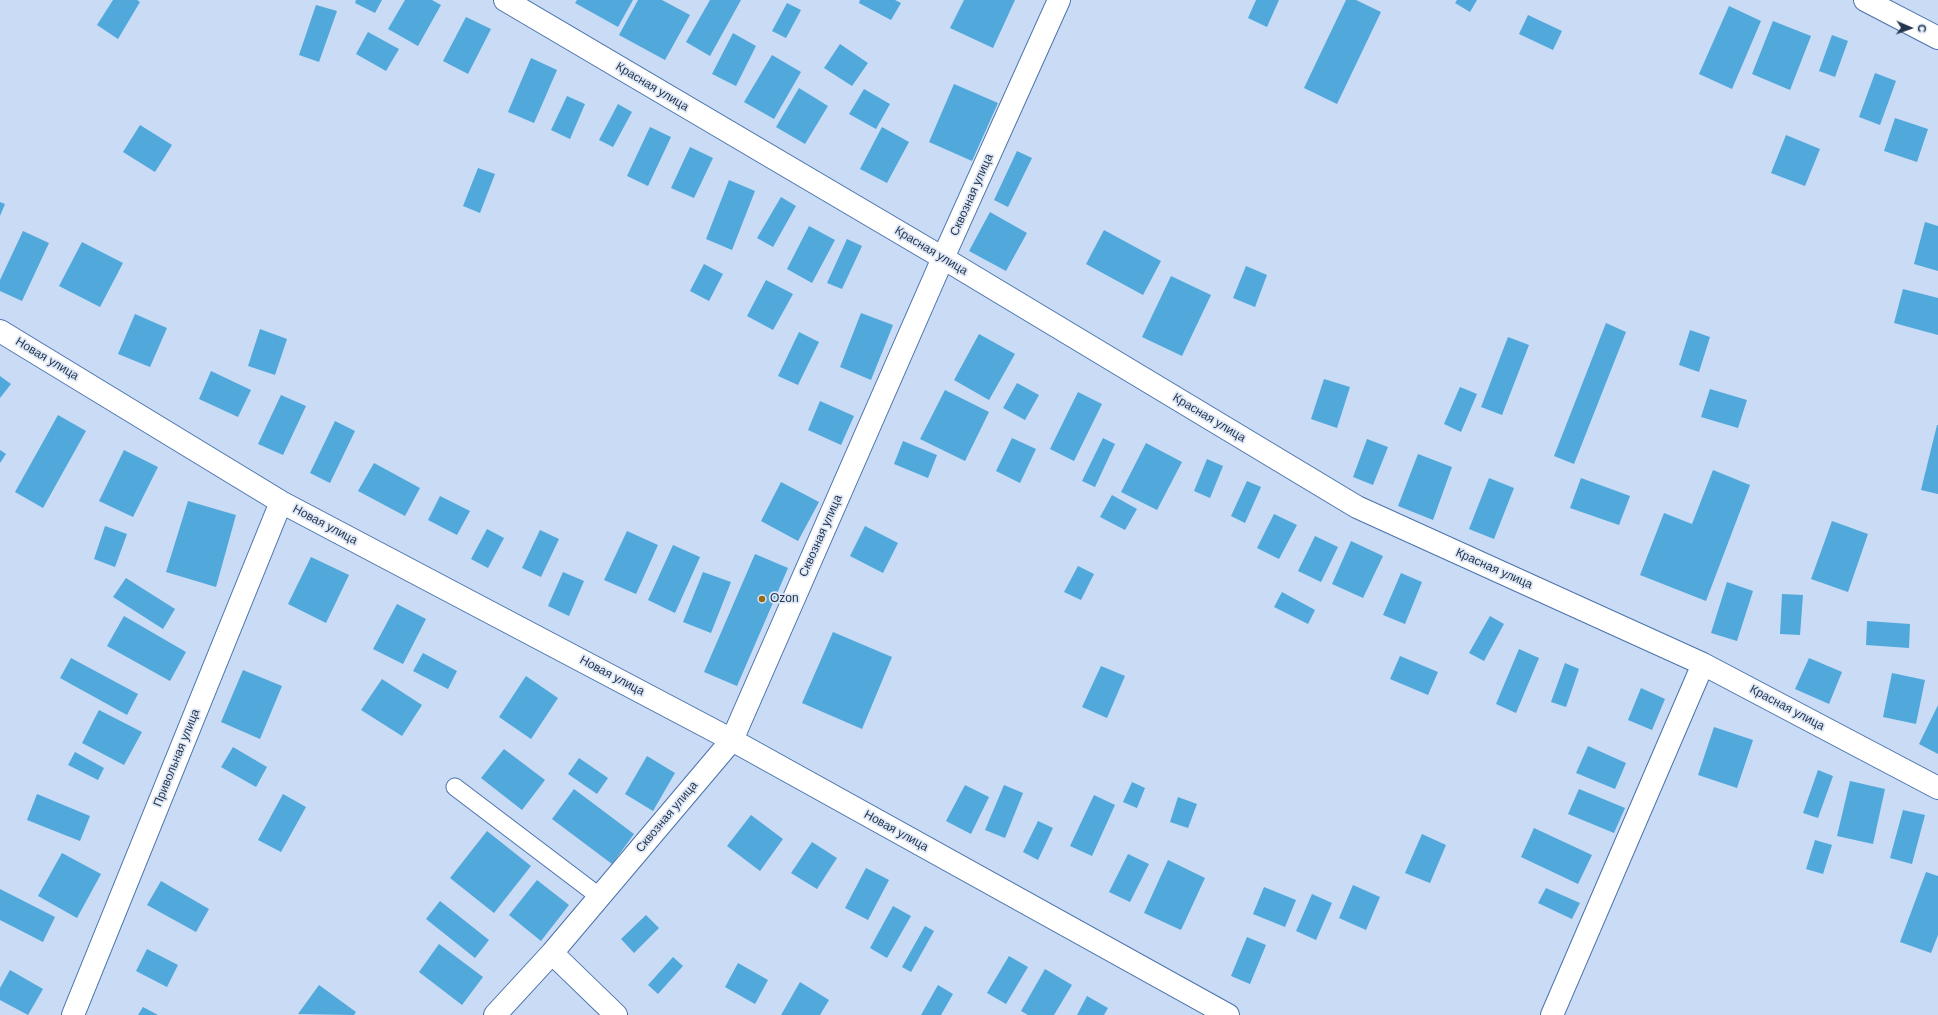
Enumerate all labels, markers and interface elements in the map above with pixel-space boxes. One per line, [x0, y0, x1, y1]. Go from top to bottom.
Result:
north arrow [1890, 8, 1930, 48]
text: С [1916, 24, 1928, 33]
street label: Красная улица [613, 60, 691, 114]
street label: Сквозная улица [947, 152, 997, 238]
street label: Красная улица [892, 224, 970, 278]
street label: Новая улица [13, 335, 81, 383]
street label: Красная улица [1170, 391, 1248, 445]
street label: Сквозная улица [796, 493, 846, 579]
street label: Новая улица [290, 502, 360, 548]
street label: Красная улица [1453, 546, 1535, 592]
place label: Ozon [770, 592, 799, 606]
marker: Ozon [757, 594, 767, 604]
street label: Новая улица [577, 653, 647, 699]
street label: Красная улица [1747, 682, 1827, 734]
street label: Привольная улица [151, 707, 203, 809]
street label: Сквозная улица [633, 779, 701, 855]
street label: Новая улица [861, 807, 931, 855]

